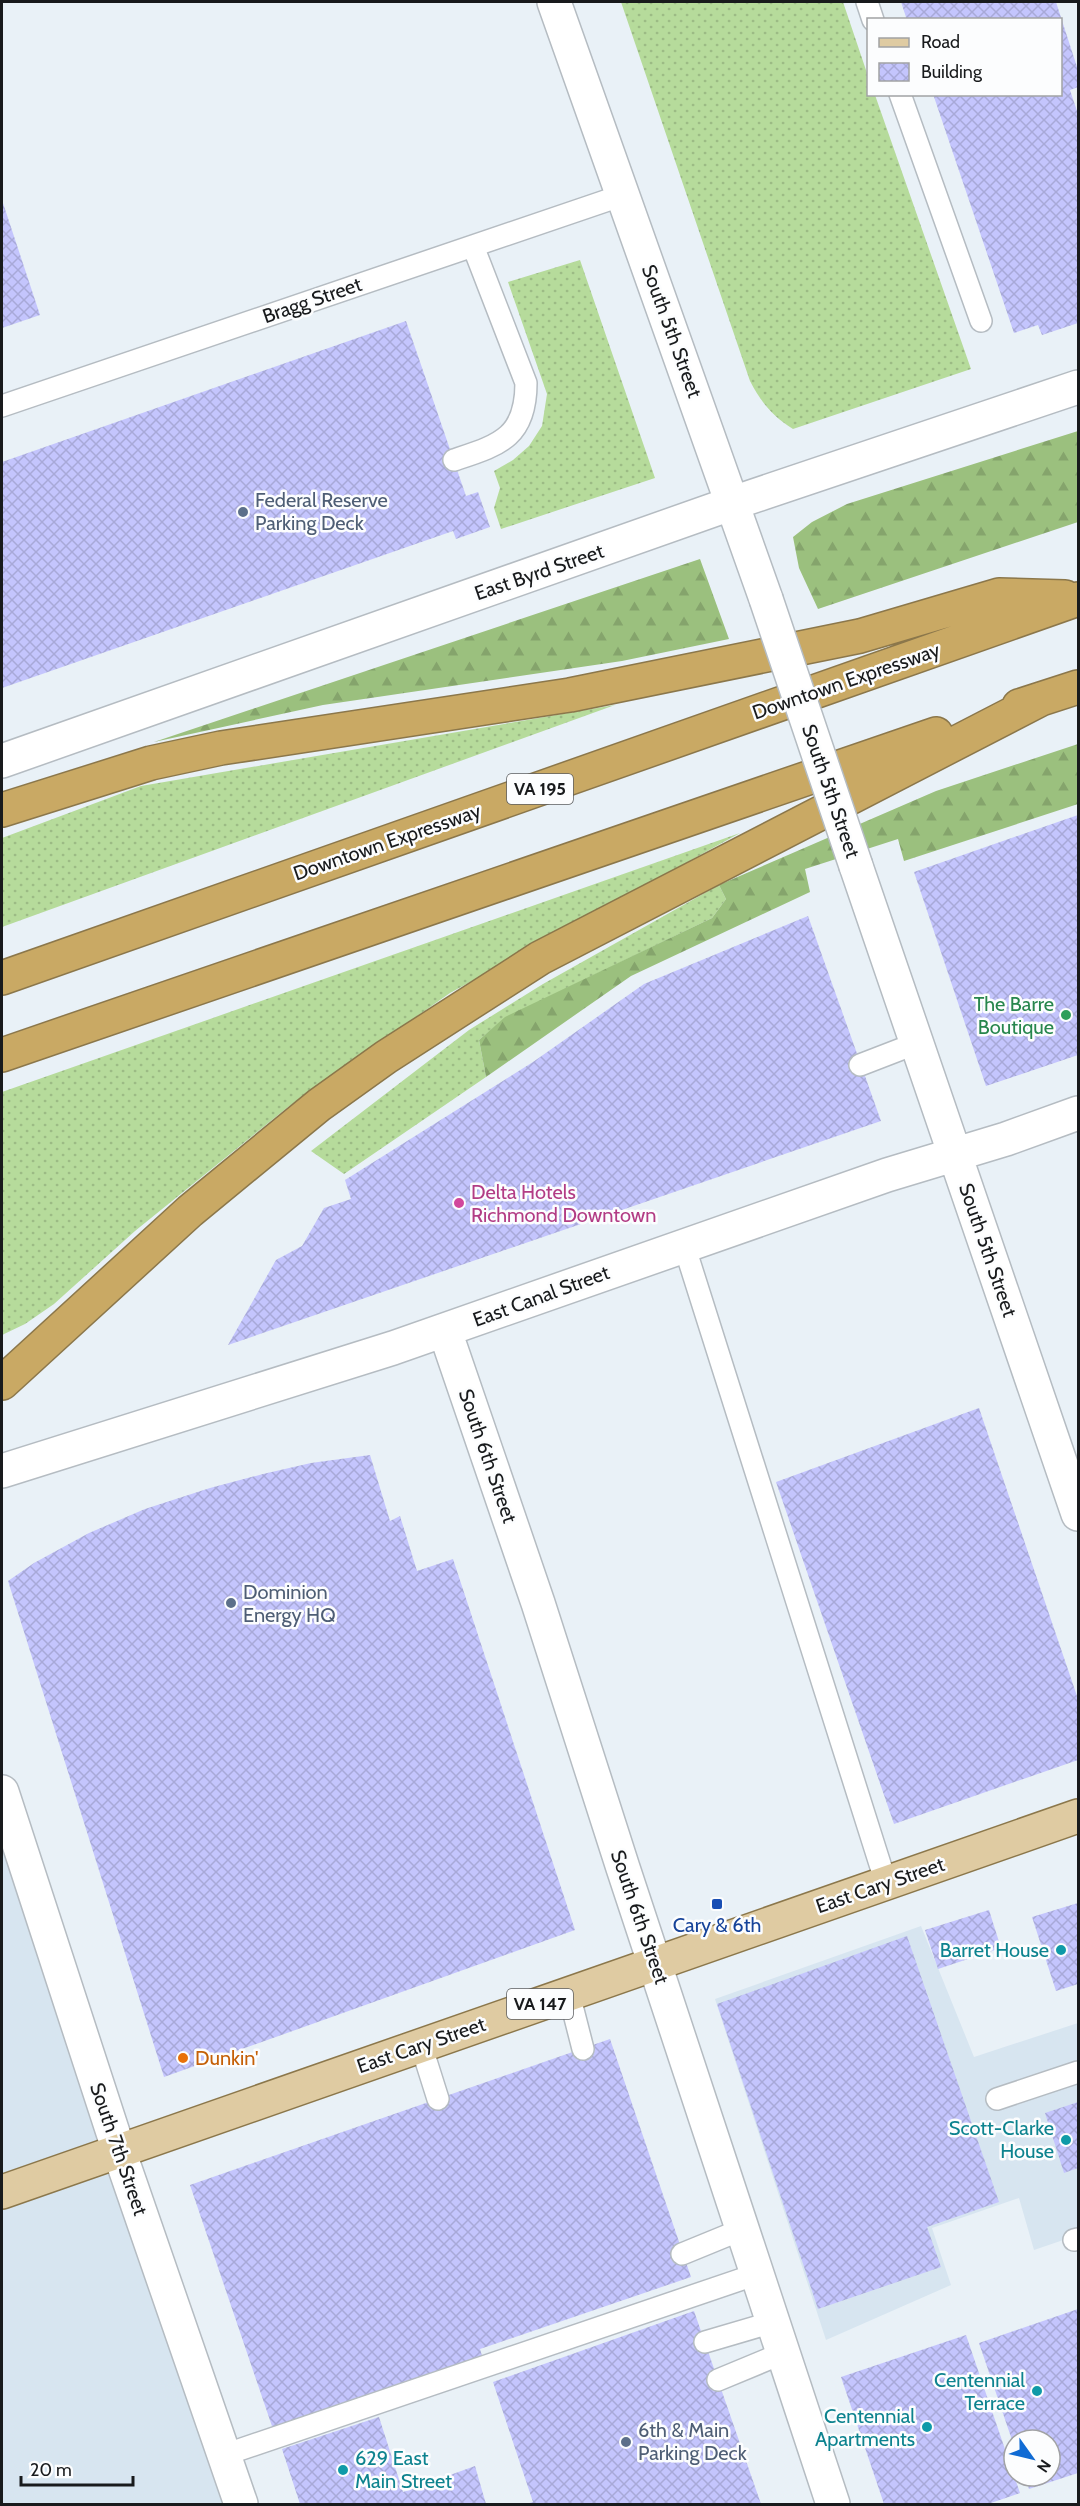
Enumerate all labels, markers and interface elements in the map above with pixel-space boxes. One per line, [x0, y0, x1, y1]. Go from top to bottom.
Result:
legend [867, 18, 1062, 96]
text: Road [921, 31, 960, 53]
text: Building [921, 61, 983, 83]
street label: South 5th Street [637, 261, 707, 401]
street label: Bragg Street [259, 272, 365, 328]
place label: Federal Reserve Parking Deck [255, 488, 388, 535]
marker: Federal Reserve Parking Deck [236, 505, 250, 519]
street label: East Byrd Street [471, 539, 607, 605]
street label: Downtown Expressway [749, 638, 943, 724]
street label: South 5th Street [797, 721, 865, 861]
road number: VA 195 [507, 774, 573, 804]
street label: Downtown Expressway [290, 799, 484, 885]
place label: The Barre Boutique [974, 992, 1054, 1039]
marker: The Barre Boutique [1059, 1008, 1073, 1022]
place label: Delta Hotels Richmond Downtown [471, 1180, 656, 1227]
street label: South 5th Street [954, 1180, 1022, 1320]
marker: Delta Hotels Richmond Downtown [452, 1196, 466, 1210]
street label: East Canal Street [469, 1260, 613, 1332]
street label: South 6th Street [454, 1386, 522, 1526]
place label: Dominion Energy HQ [243, 1580, 336, 1627]
marker: Dominion Energy HQ [224, 1596, 238, 1610]
street label: South 6th Street [606, 1847, 674, 1987]
street label: East Cary Street [813, 1852, 948, 1918]
marker: Cary & 6th [710, 1897, 724, 1911]
place label: Cary & 6th [673, 1913, 761, 1937]
place label: Barret House [940, 1938, 1049, 1962]
marker: Barret House [1054, 1943, 1068, 1957]
road number: VA 147 [507, 1989, 573, 2019]
street label: East Cary Street [354, 2012, 489, 2078]
place label: Dunkin' [195, 2046, 259, 2070]
marker: Dunkin' [176, 2051, 190, 2065]
street label: South 7th Street [85, 2079, 153, 2219]
place label: Scott-Clarke House [949, 2116, 1054, 2163]
marker: Scott-Clarke House [1059, 2133, 1073, 2147]
place label: Centennial Terrace [934, 2368, 1025, 2415]
marker: Centennial Terrace [1030, 2384, 1044, 2398]
place label: Centennial Apartments [815, 2404, 915, 2451]
place label: 6th & Main Parking Deck [638, 2418, 747, 2465]
marker: Centennial Apartments [920, 2420, 934, 2434]
north arrow [1002, 2428, 1062, 2488]
marker: 6th & Main Parking Deck [619, 2435, 633, 2449]
place label: 629 East Main Street [355, 2446, 452, 2493]
scale bar [21, 2449, 134, 2487]
text: N [1033, 2456, 1055, 2476]
text: 20 m [30, 2459, 72, 2481]
marker: 629 East Main Street [336, 2463, 350, 2477]

